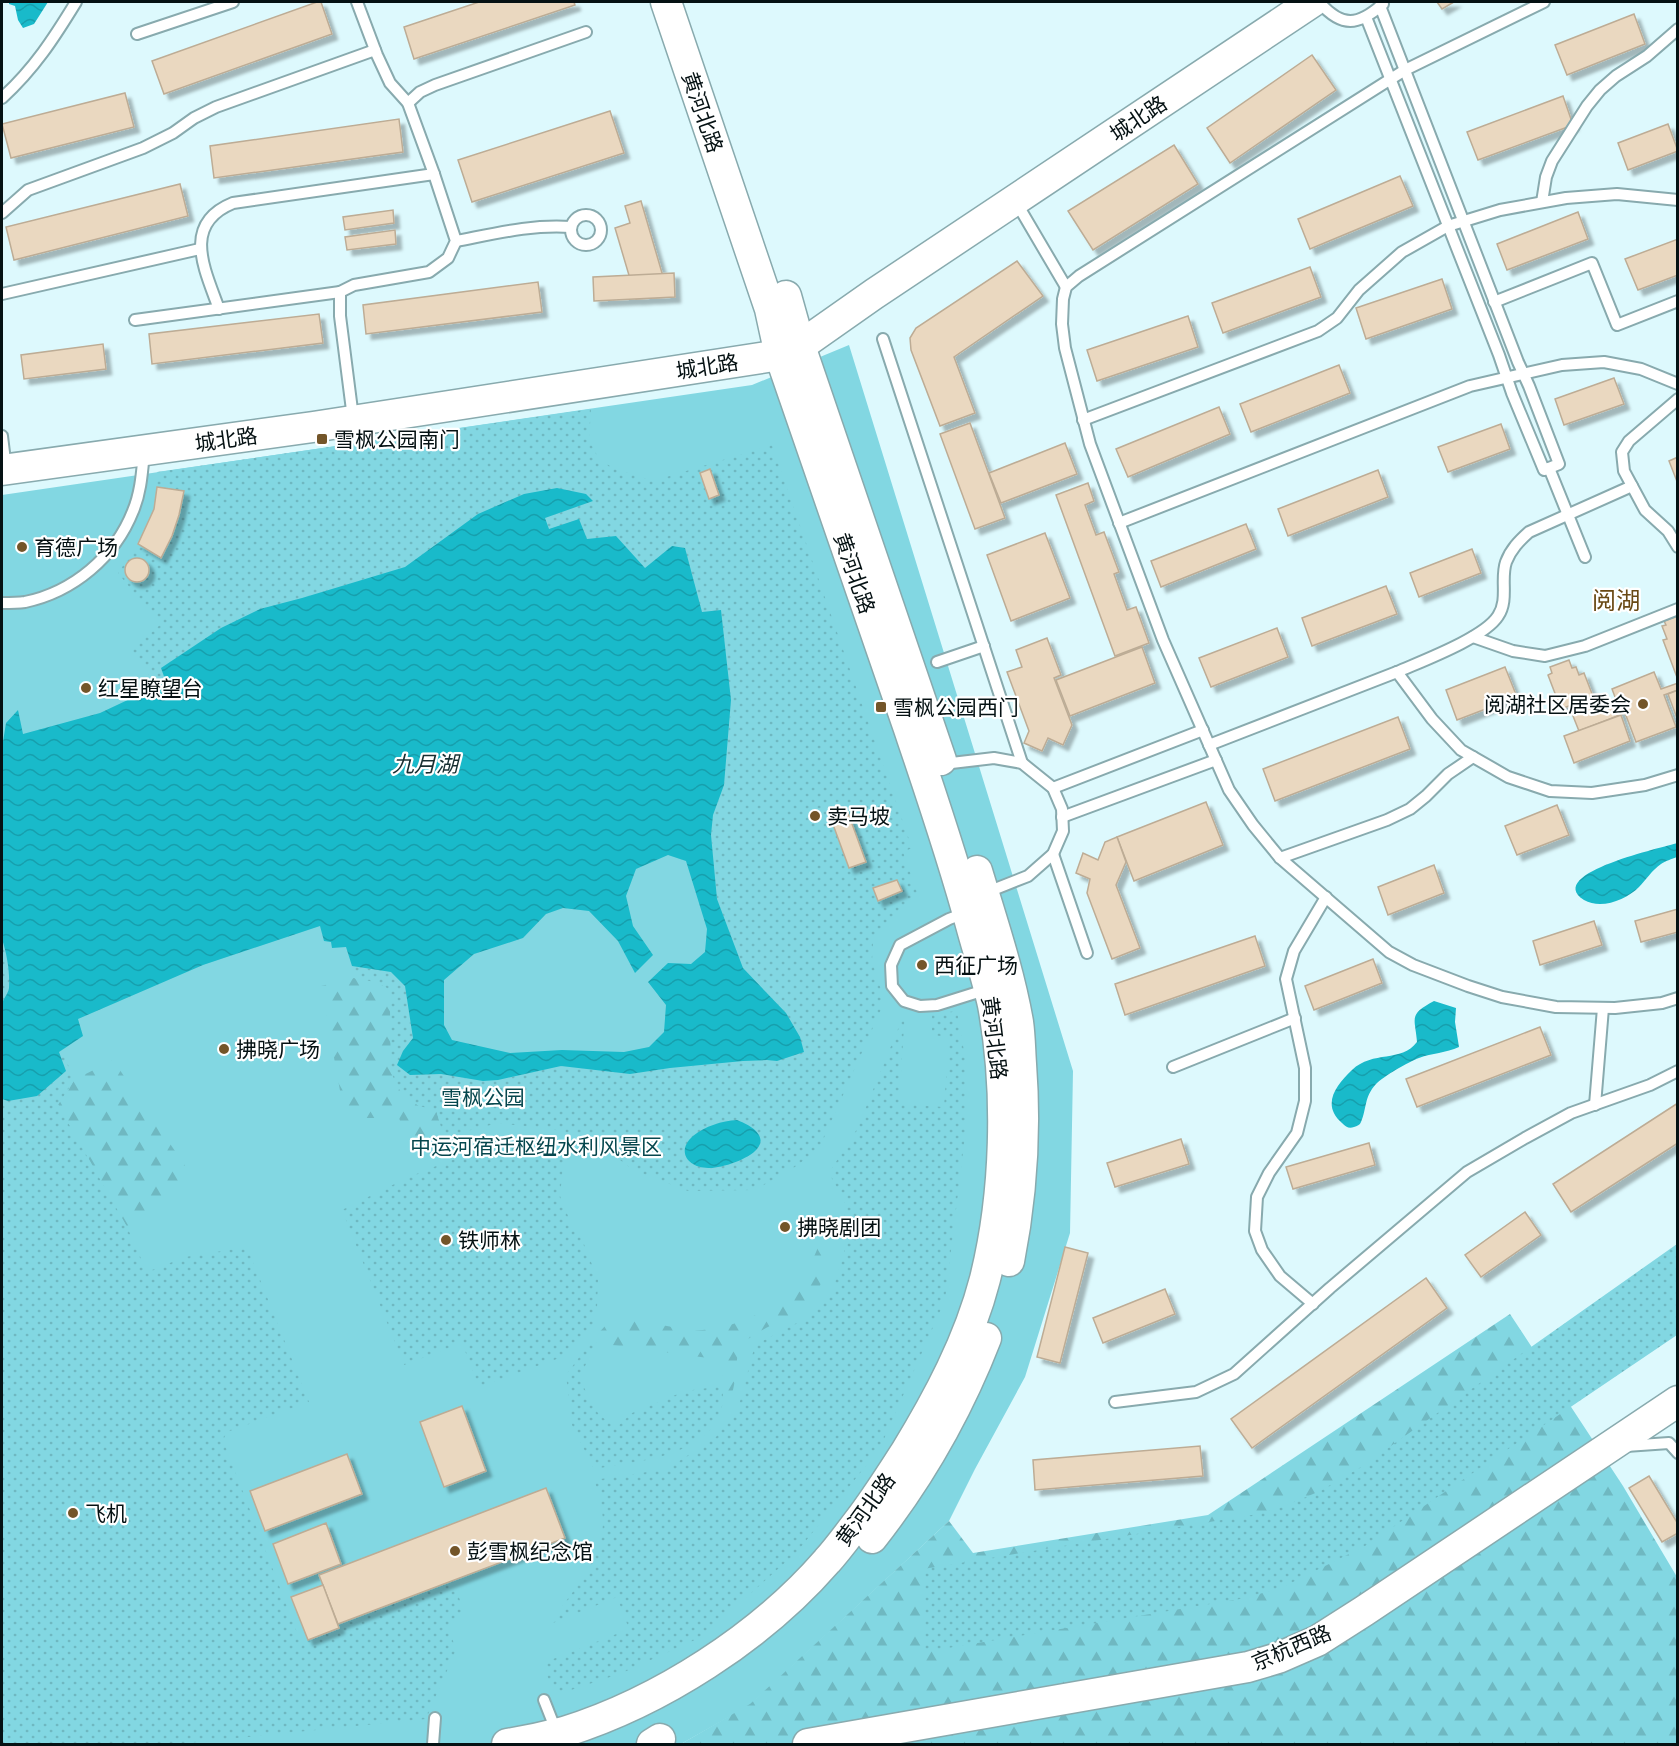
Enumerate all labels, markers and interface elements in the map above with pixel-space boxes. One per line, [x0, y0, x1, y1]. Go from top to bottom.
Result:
street label: 黄河北路 [677, 68, 729, 156]
street label: 城北路 [1105, 90, 1171, 146]
street label: 城北路 [674, 348, 740, 384]
street label: 城北路 [193, 422, 259, 456]
place label: 雪枫公园南门 [334, 426, 460, 452]
marker: 雪枫公园南门 [315, 432, 329, 446]
street label: 黄河北路 [829, 529, 881, 617]
place label: 育德广场 [34, 534, 118, 560]
marker: 育德广场 [15, 540, 29, 554]
district label: 阅湖 [1592, 585, 1640, 615]
place label: 红星瞭望台 [98, 675, 203, 701]
marker: 红星瞭望台 [79, 681, 93, 695]
place label: 阅湖社区居委会 [1484, 691, 1631, 717]
place label: 雪枫公园西门 [893, 694, 1019, 720]
marker: 阅湖社区居委会 [1636, 697, 1650, 711]
marker: 雪枫公园西门 [874, 700, 888, 714]
water label: 九月湖 [392, 750, 461, 778]
place label: 卖马坡 [827, 803, 890, 829]
marker: 卖马坡 [808, 809, 822, 823]
place label: 西征广场 [934, 952, 1018, 978]
marker: 西征广场 [915, 958, 929, 972]
street label: 黄河北路 [977, 995, 1013, 1081]
place label: 拂晓广场 [236, 1036, 320, 1062]
marker: 拂晓广场 [217, 1042, 231, 1056]
park label: 雪枫公园 [441, 1084, 525, 1110]
park label: 中运河宿迁枢纽水利风景区 [410, 1133, 662, 1159]
place label: 拂晓剧团 [797, 1214, 881, 1240]
marker: 拂晓剧团 [778, 1220, 792, 1234]
place label: 铁师林 [458, 1227, 521, 1253]
marker: 铁师林 [439, 1233, 453, 1247]
street label: 黄河北路 [830, 1467, 900, 1551]
place label: 飞机 [85, 1500, 127, 1526]
marker: 飞机 [66, 1506, 80, 1520]
place label: 彭雪枫纪念馆 [467, 1538, 593, 1564]
marker: 彭雪枫纪念馆 [448, 1544, 462, 1558]
street label: 京杭西路 [1247, 1619, 1335, 1675]

